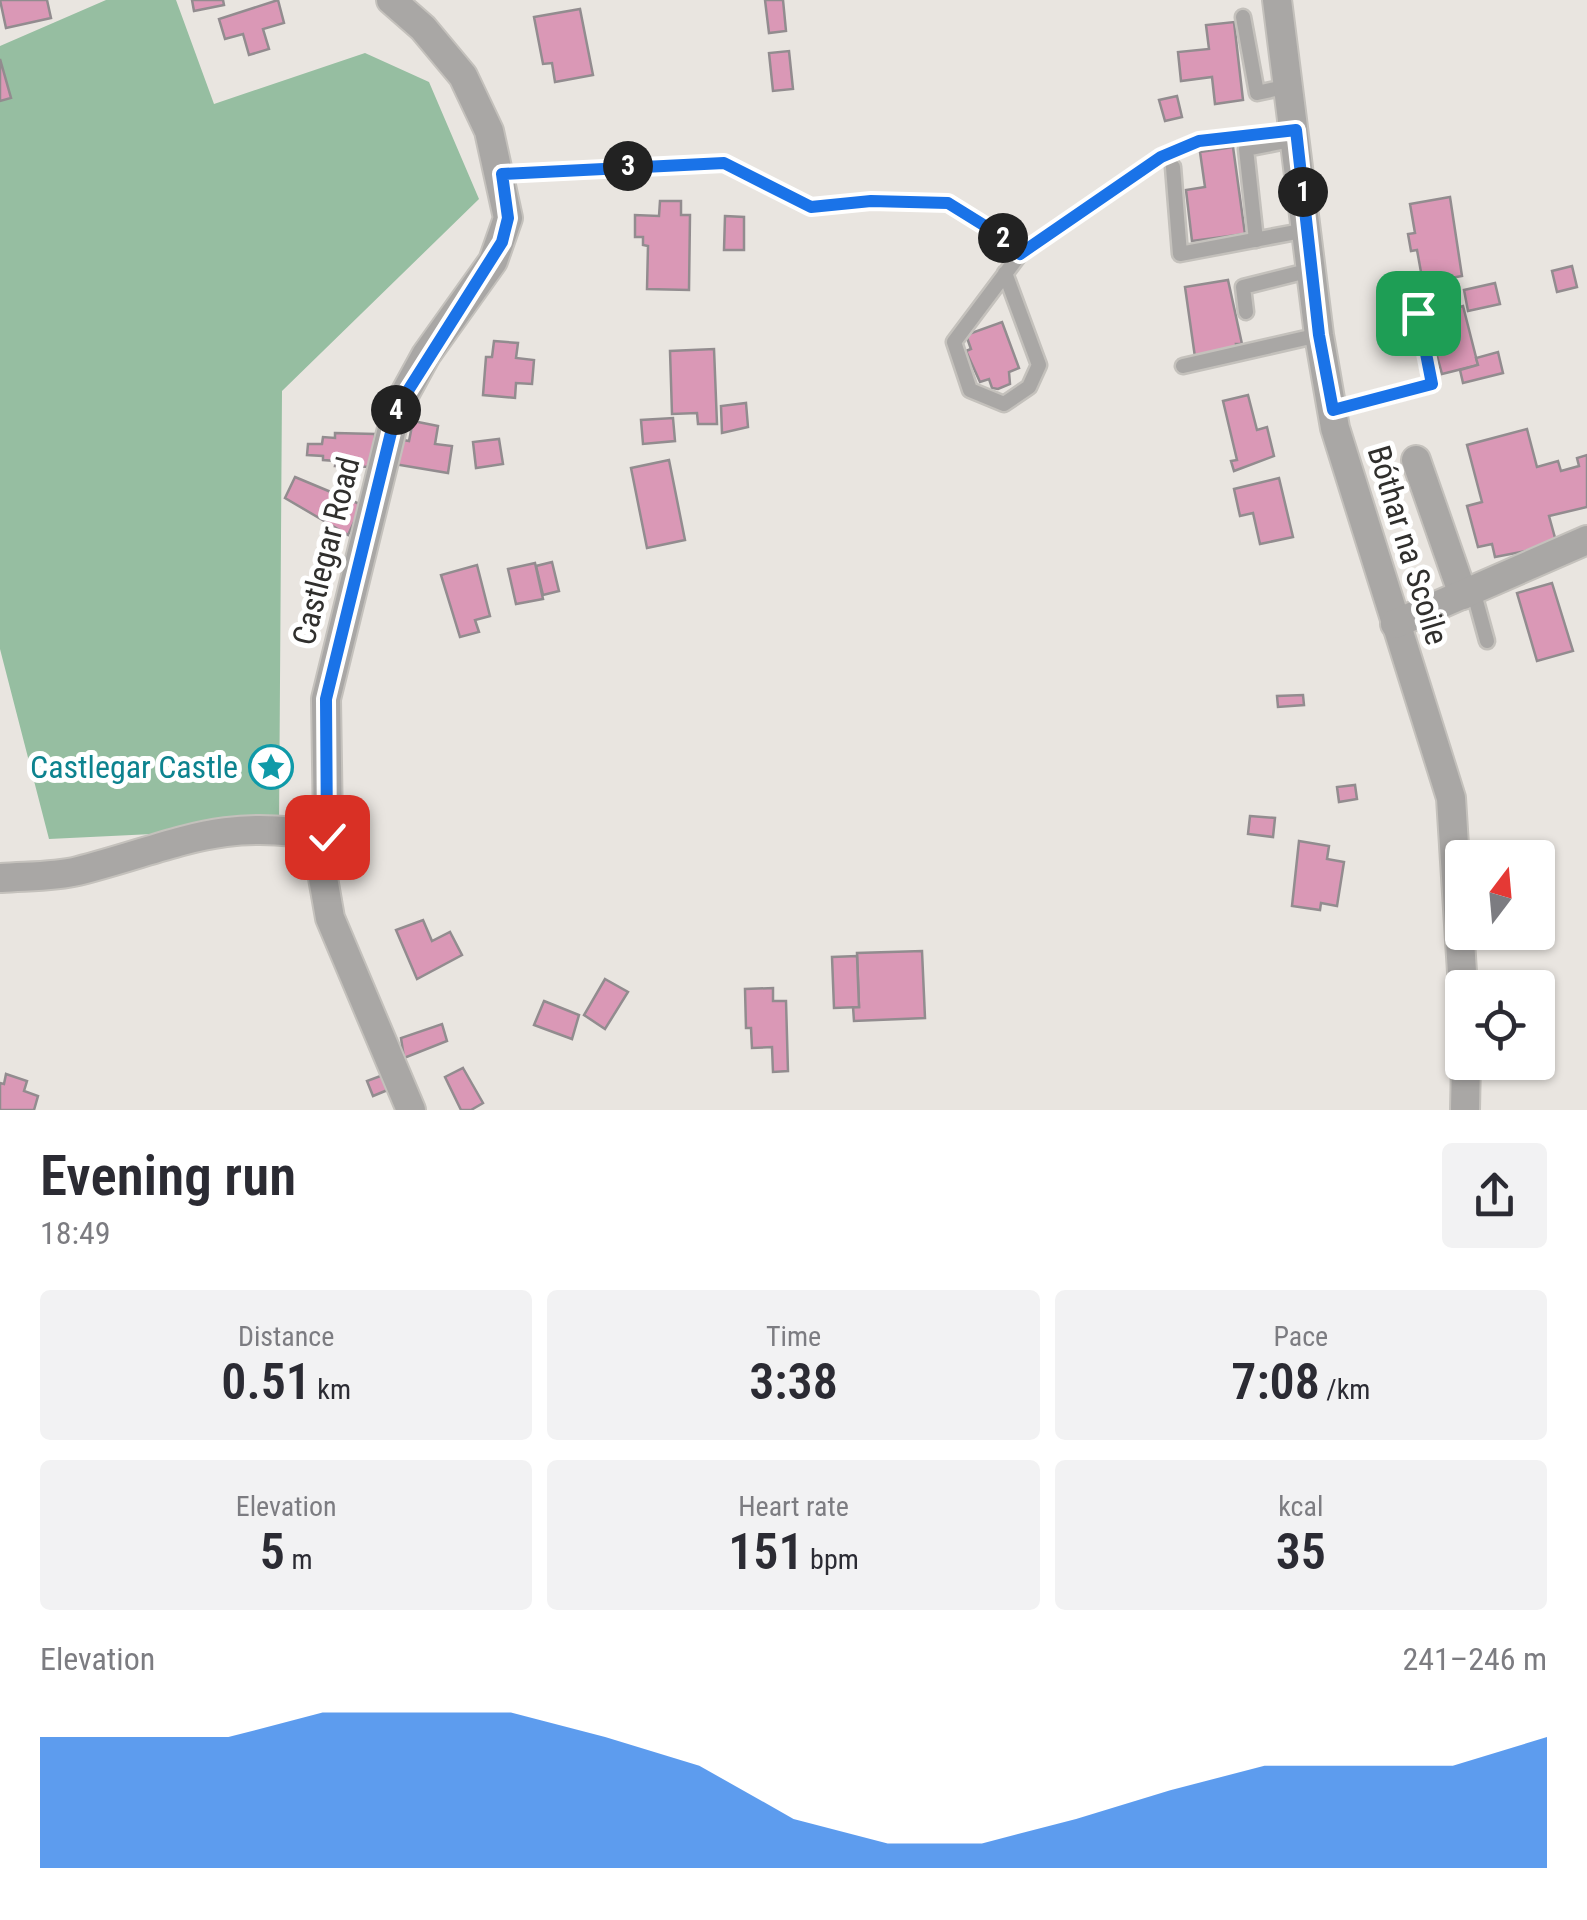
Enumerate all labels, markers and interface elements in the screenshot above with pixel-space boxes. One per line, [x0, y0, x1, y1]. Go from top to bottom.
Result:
pin: 3 [603, 141, 653, 191]
text: 3 [621, 149, 635, 182]
pin: 1 [1278, 167, 1328, 217]
text: 1 [1296, 175, 1310, 208]
pin: 2 [978, 213, 1028, 263]
text: 2 [996, 221, 1010, 254]
pin [1376, 271, 1461, 356]
icon: arrive [1391, 286, 1446, 341]
pin: 4 [371, 385, 421, 435]
text: 4 [389, 393, 403, 426]
street label: Bóthar na Scoile [1360, 441, 1456, 649]
street label: Castlegar Road [284, 453, 368, 649]
place icon: Castlegar Castle [248, 744, 294, 790]
place label: Castlegar Castle [30, 748, 238, 786]
pin [285, 795, 370, 880]
icon: check [300, 810, 355, 865]
north arrow [1445, 840, 1555, 950]
map controls [1445, 840, 1555, 1080]
button: locate [1445, 970, 1555, 1080]
button: share [1442, 1143, 1547, 1248]
text: Evening run [40, 1144, 296, 1208]
text: 18:49 [40, 1214, 111, 1252]
text: Distance [238, 1320, 334, 1353]
text: Time [766, 1320, 821, 1353]
text: Pace [1273, 1320, 1328, 1353]
text: 0.51 [221, 1353, 311, 1411]
text: 3:38 [749, 1353, 838, 1411]
text: 7:08 [1231, 1353, 1320, 1411]
text: km [311, 1373, 351, 1406]
text: /km [1320, 1373, 1370, 1406]
text: Elevation [236, 1490, 337, 1523]
text: Heart rate [738, 1490, 849, 1523]
text: kcal [1278, 1490, 1323, 1523]
text: 5 [260, 1523, 285, 1581]
text: 151 [728, 1523, 804, 1581]
text: 35 [1276, 1523, 1326, 1581]
text: m [285, 1543, 313, 1576]
text: bpm [804, 1543, 859, 1576]
text: Elevation [40, 1640, 155, 1678]
text: 241–246 m [1402, 1640, 1547, 1678]

